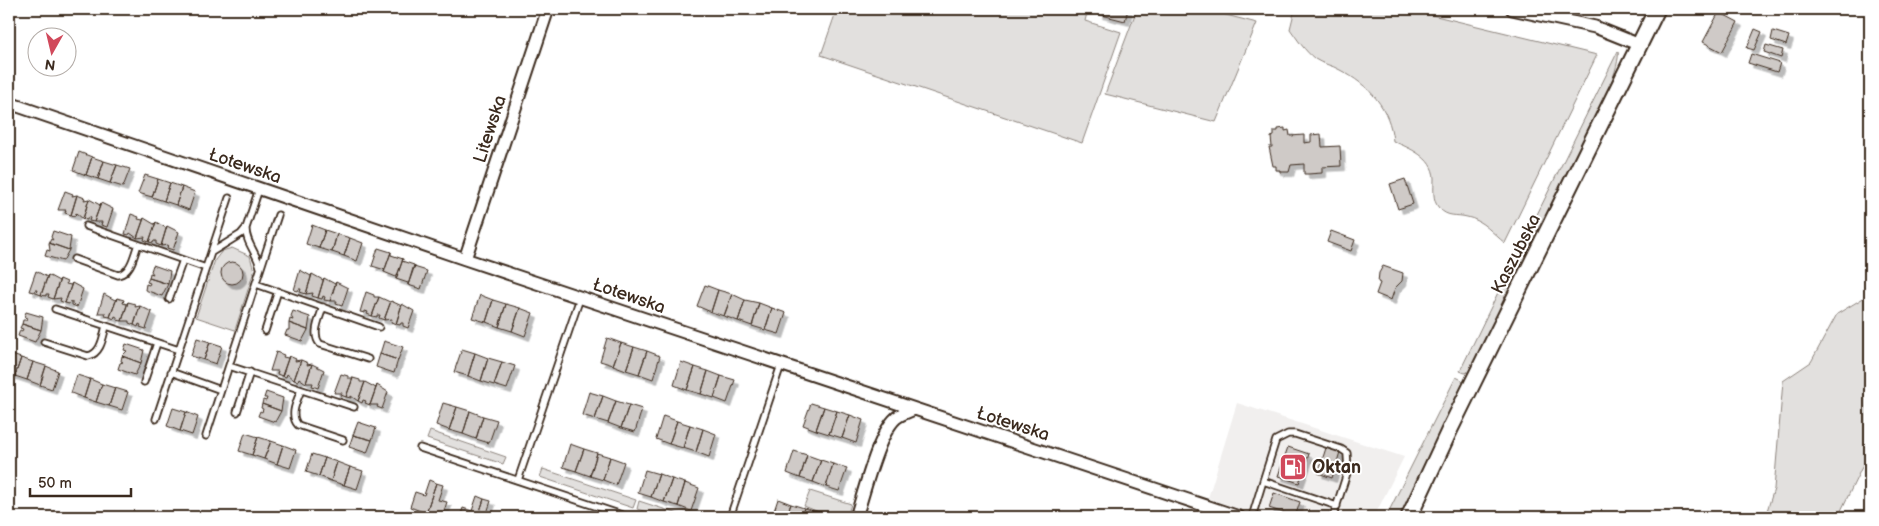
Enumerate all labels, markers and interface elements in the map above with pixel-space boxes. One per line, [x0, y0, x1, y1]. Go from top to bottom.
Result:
north arrow [28, 28, 78, 78]
text: N [44, 55, 57, 74]
street label: Litewska [469, 93, 511, 165]
street label: Łotewska [206, 144, 284, 188]
street label: Kaszubska [1487, 211, 1545, 297]
street label: Łotewska [590, 274, 668, 318]
street label: Łotewska [974, 402, 1052, 446]
fuel station icon: Oktan [1278, 452, 1308, 482]
place label: Oktan [1312, 457, 1361, 478]
scale bar [30, 466, 131, 498]
text: 50 m [38, 474, 72, 493]

